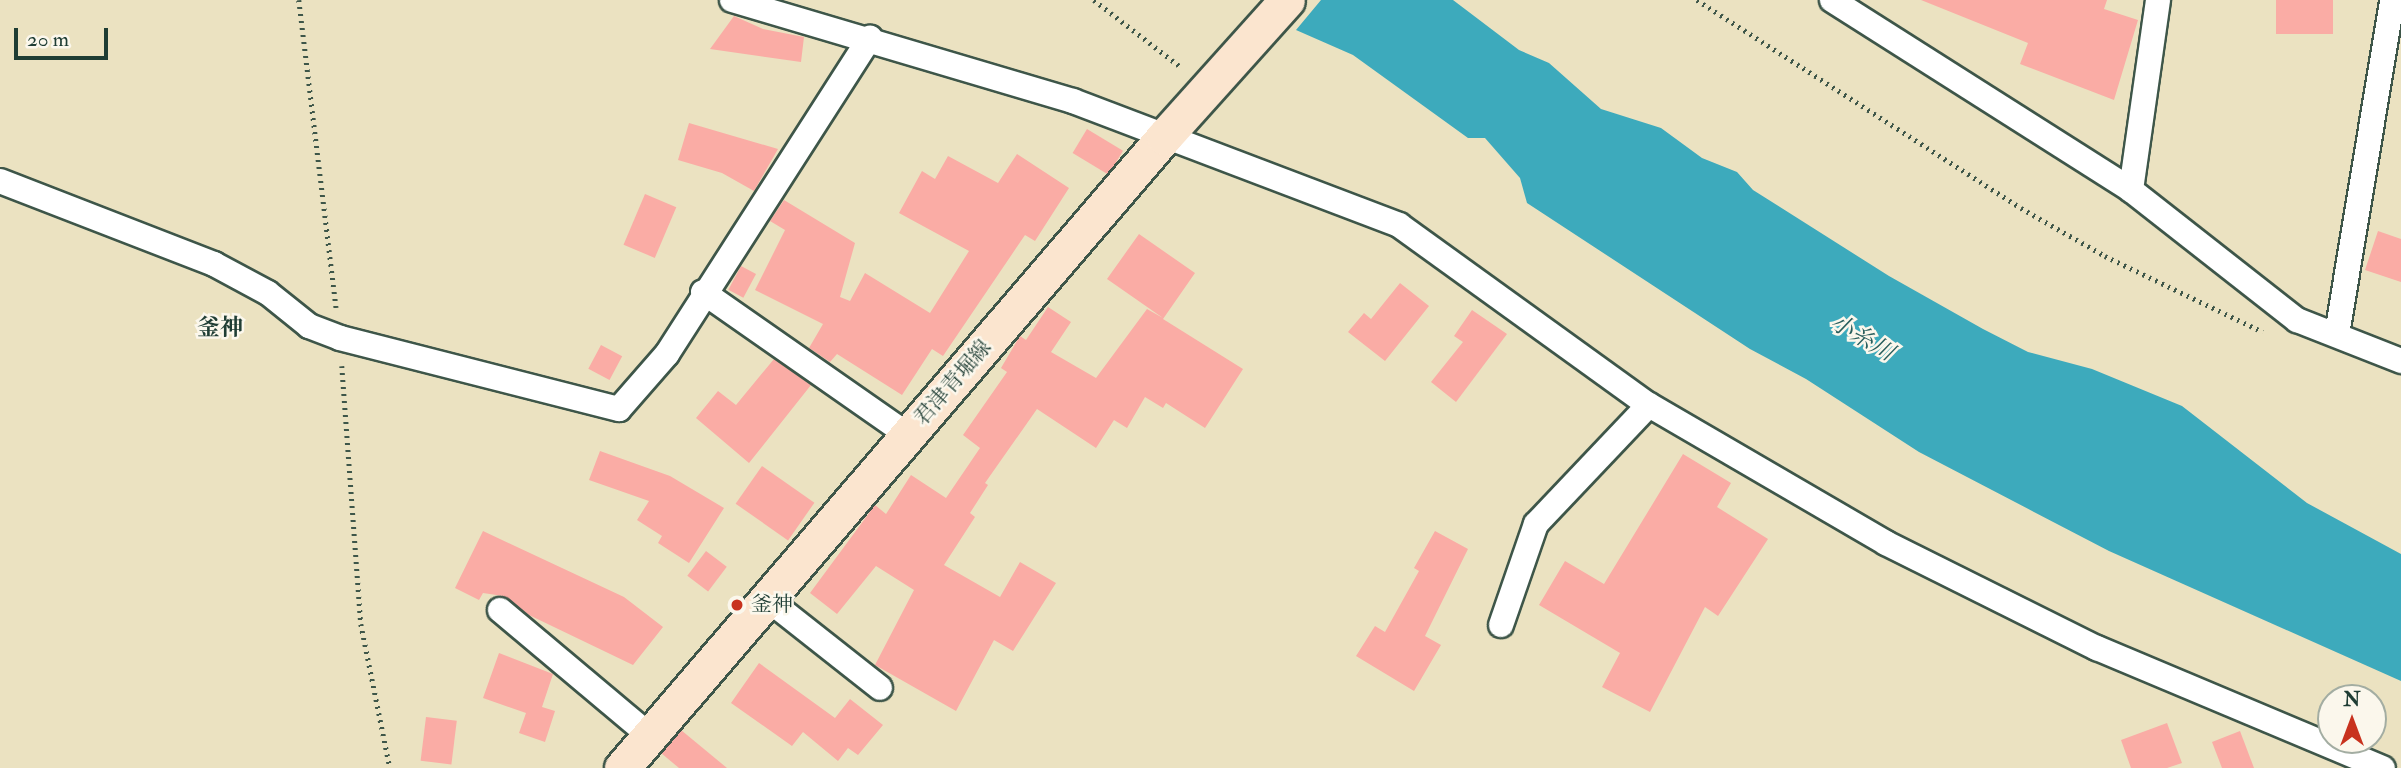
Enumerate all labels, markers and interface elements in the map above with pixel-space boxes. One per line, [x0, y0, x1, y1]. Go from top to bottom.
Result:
scale bar [18, 14, 112, 58]
text: 20 m [27, 26, 69, 53]
water label: 小糸川 [1825, 309, 1899, 367]
district label: 釜神 [197, 314, 243, 342]
street label: 君津青堀線 [909, 335, 997, 431]
place label: 釜神 [751, 592, 793, 618]
marker: 釜神 [729, 597, 745, 613]
north arrow [2317, 684, 2387, 754]
text: N [2343, 688, 2361, 712]

